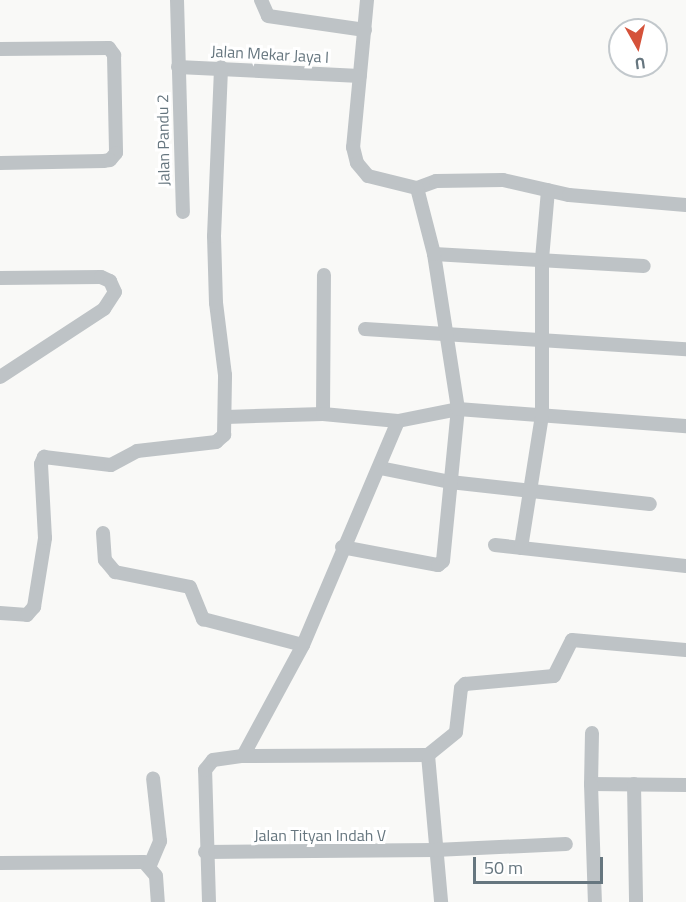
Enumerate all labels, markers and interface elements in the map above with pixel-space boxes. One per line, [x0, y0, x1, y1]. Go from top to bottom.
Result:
north arrow [608, 18, 668, 78]
street label: Jalan Mekar Jaya I [210, 41, 330, 67]
text: U [633, 51, 647, 76]
street label: Jalan Pandu 2 [153, 94, 173, 186]
street label: Jalan Tityan Indah V [254, 825, 386, 845]
scale bar [476, 845, 606, 883]
text: 50 m [484, 854, 523, 881]

